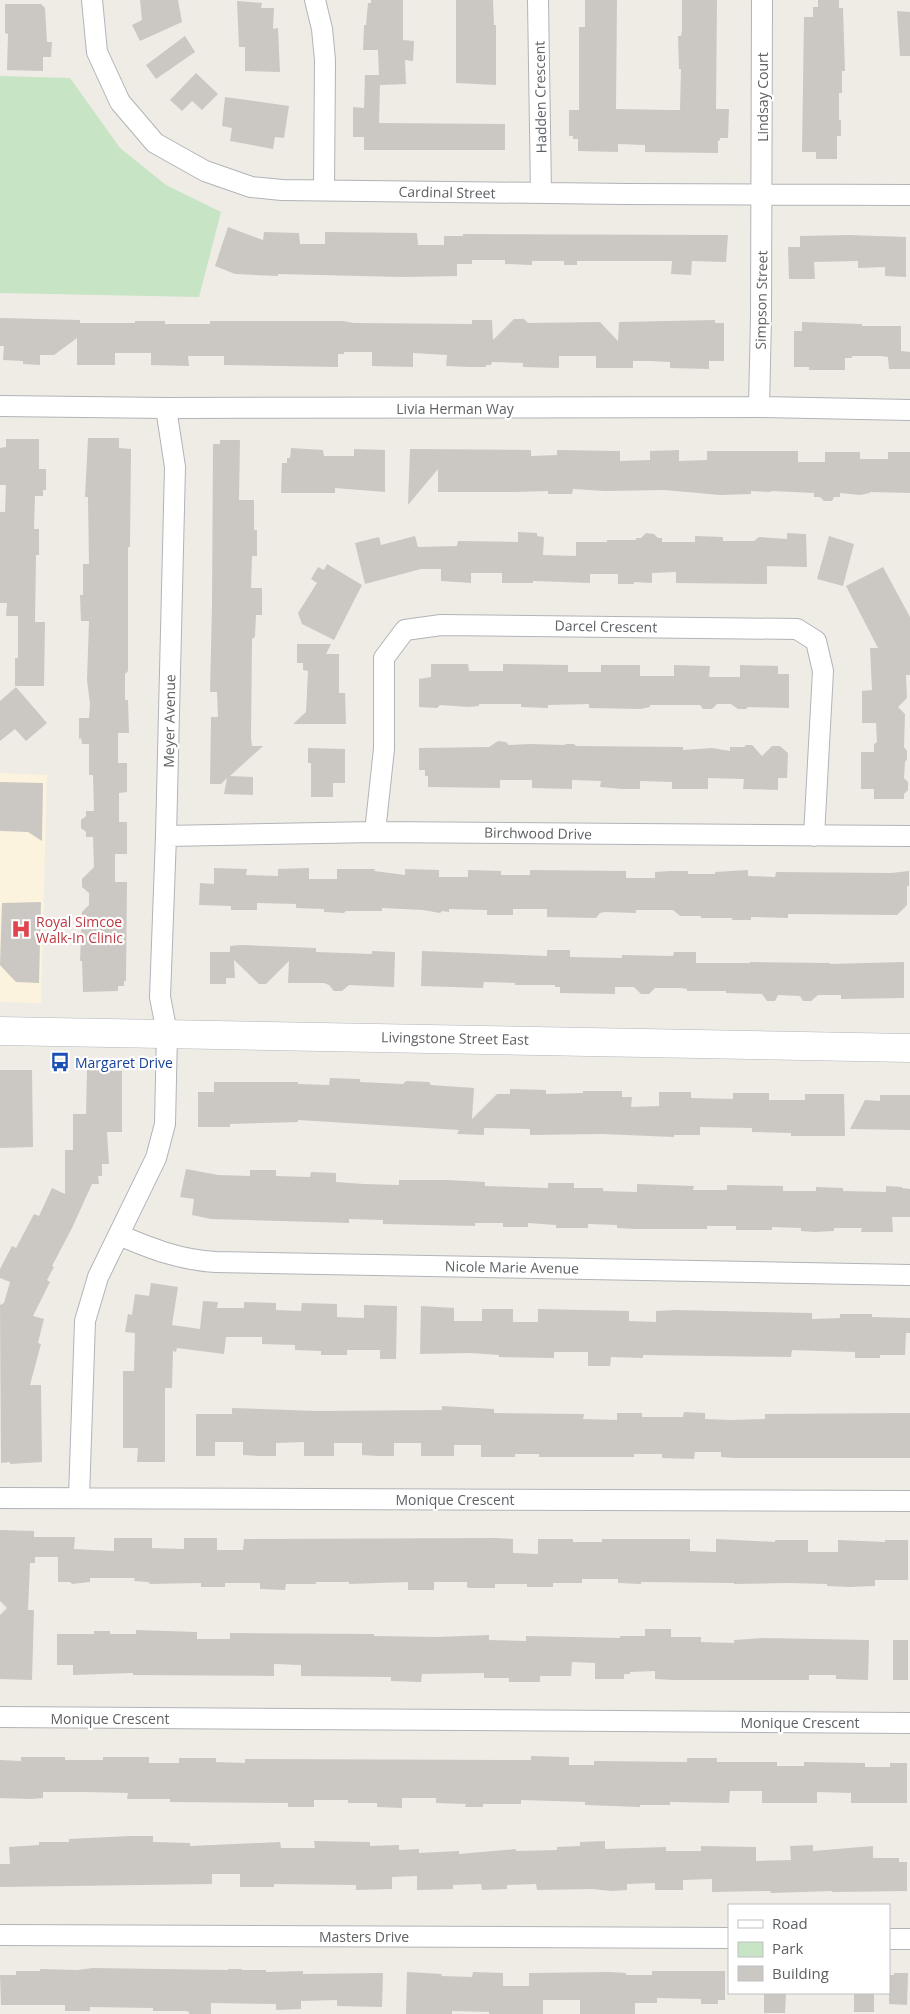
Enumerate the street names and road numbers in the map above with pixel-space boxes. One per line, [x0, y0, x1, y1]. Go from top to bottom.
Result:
street label: Hadden Crescent [530, 41, 550, 153]
street label: Lindsay Court [753, 52, 772, 142]
street label: Cardinal Street [398, 182, 496, 202]
street label: Simpson Street [751, 250, 771, 350]
street label: Livia Herman Way [396, 399, 515, 418]
street label: Darcel Crescent [555, 616, 657, 636]
street label: Meyer Avenue [159, 674, 179, 768]
street label: Birchwood Drive [484, 823, 592, 843]
street label: Livingstone Street East [381, 1027, 529, 1049]
street label: Nicole Marie Avenue [445, 1256, 579, 1278]
street label: Monique Crescent [396, 1490, 515, 1509]
street label: Monique Crescent [51, 1709, 170, 1728]
street label: Monique Crescent [741, 1713, 860, 1732]
street label: Masters Drive [319, 1927, 409, 1946]

